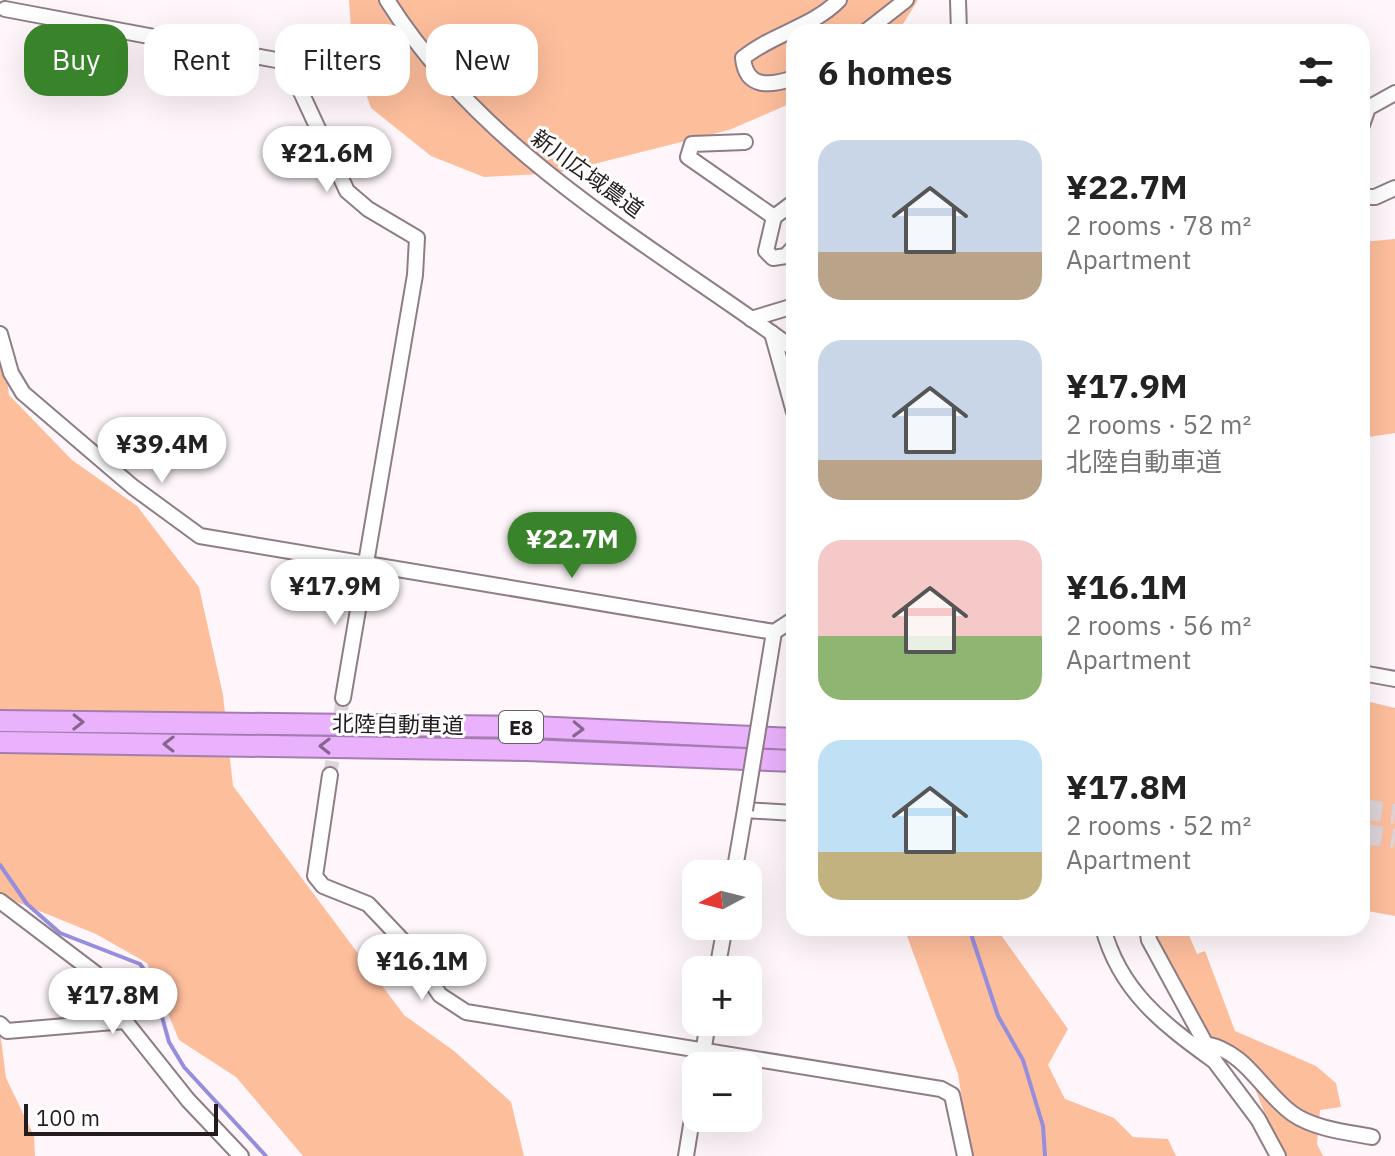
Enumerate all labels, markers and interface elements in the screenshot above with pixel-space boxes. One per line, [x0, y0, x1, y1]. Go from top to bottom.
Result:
chip: Buy [24, 24, 128, 96]
chip: Rent [144, 24, 259, 96]
chip: Filters [275, 24, 410, 96]
chip: New [426, 24, 538, 96]
text: 6 homes [818, 50, 953, 94]
icon: filters [1294, 50, 1338, 94]
street label: 新川広域農道 [526, 122, 650, 224]
pin: ¥21.6M [262, 126, 392, 194]
text: ¥21.6M [280, 135, 374, 169]
text: ¥22.7M [1066, 164, 1188, 208]
icon: home [882, 172, 978, 268]
text: 2 rooms · 78 m² [1066, 208, 1251, 242]
text: Apartment [1066, 242, 1191, 276]
text: ¥17.9M [1066, 363, 1188, 407]
icon: home [882, 372, 978, 468]
text: 2 rooms · 52 m² [1066, 407, 1251, 441]
pin: ¥39.4M [97, 417, 227, 485]
text: ¥39.4M [115, 426, 209, 460]
text: 北陸自動車道 [1066, 444, 1222, 478]
pin: ¥22.7M [507, 512, 637, 580]
text: ¥22.7M [525, 521, 619, 555]
pin: ¥17.9M [270, 559, 400, 627]
text: ¥16.1M [1066, 564, 1188, 608]
text: ¥17.9M [288, 568, 382, 602]
icon: home [882, 572, 978, 668]
text: 2 rooms · 56 m² [1066, 608, 1251, 642]
text: Apartment [1066, 642, 1191, 676]
street label: 北陸自動車道 [332, 708, 464, 740]
road number: E8 [499, 711, 543, 743]
one-way arrow [72, 713, 85, 731]
one-way arrow [572, 720, 585, 737]
one-way arrow [162, 735, 175, 753]
one-way arrow [318, 738, 331, 755]
text: ¥17.8M [1066, 764, 1188, 808]
icon: home [882, 772, 978, 868]
text: 2 rooms · 52 m² [1066, 808, 1251, 842]
text: Apartment [1066, 842, 1191, 876]
north arrow [682, 860, 762, 940]
map controls [682, 860, 762, 1132]
pin: ¥16.1M [357, 934, 487, 1002]
text: ¥16.1M [375, 943, 469, 977]
button: + [682, 956, 762, 1036]
pin: ¥17.8M [48, 968, 178, 1036]
text: ¥17.8M [66, 977, 160, 1011]
button: − [682, 1052, 762, 1132]
scale bar [24, 1100, 218, 1136]
text: 100 m [36, 1103, 100, 1132]

